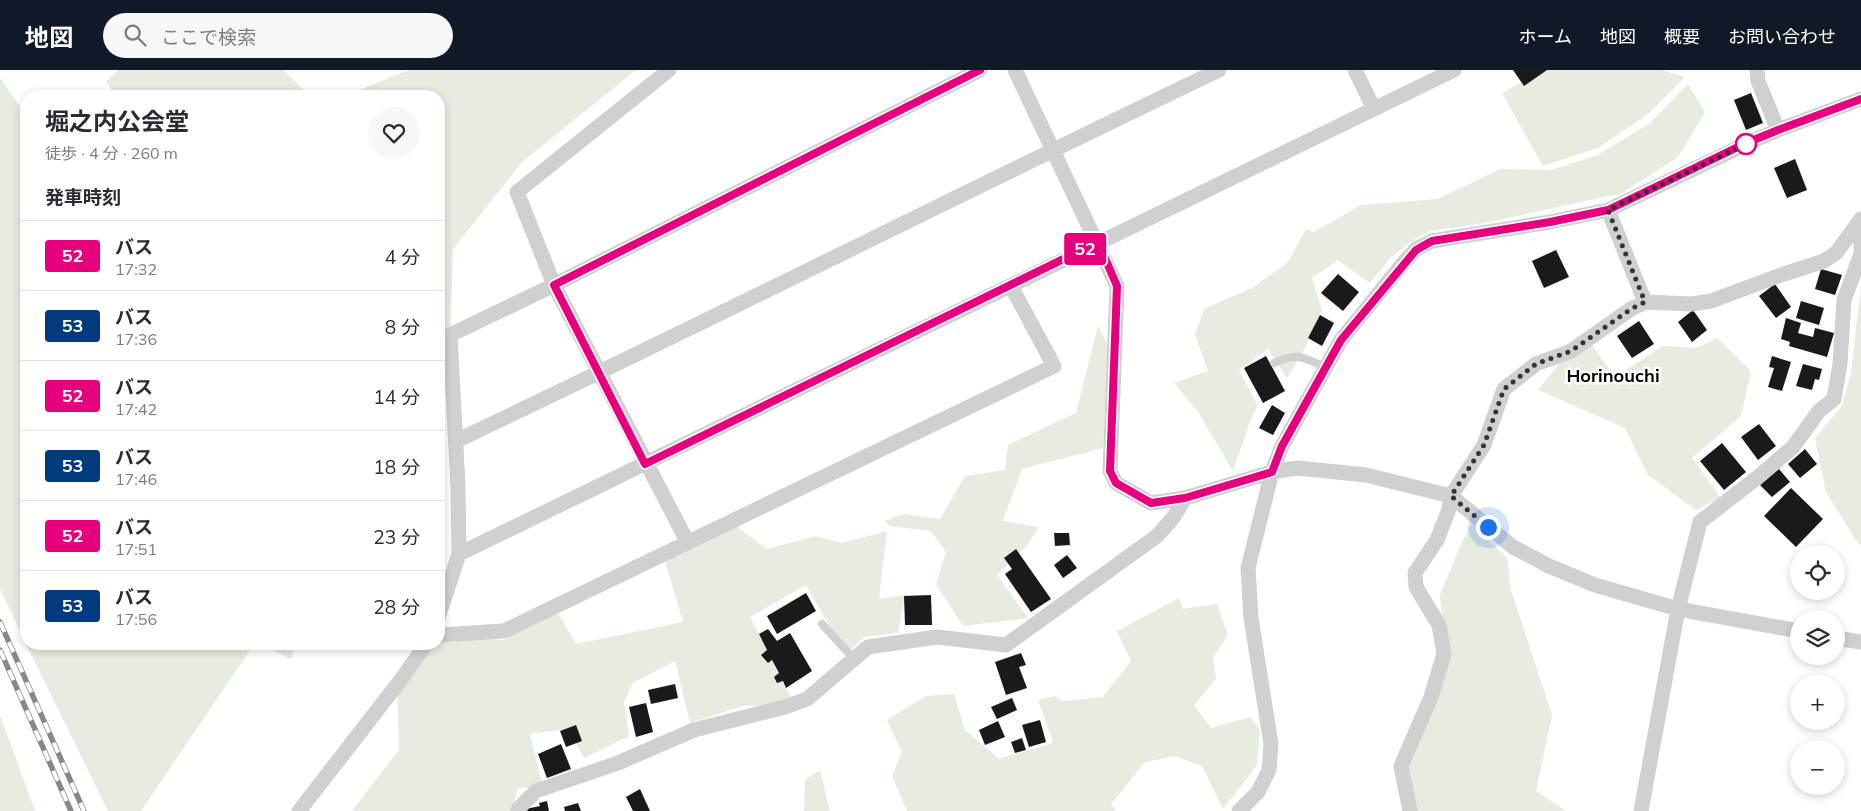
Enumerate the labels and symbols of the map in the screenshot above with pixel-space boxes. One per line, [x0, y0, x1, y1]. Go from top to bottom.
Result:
unlabelled marker [1735, 133, 1757, 155]
line badge: 52 [1062, 233, 1108, 265]
district label: Horinouchi [1566, 364, 1660, 387]
your location [1476, 515, 1501, 540]

